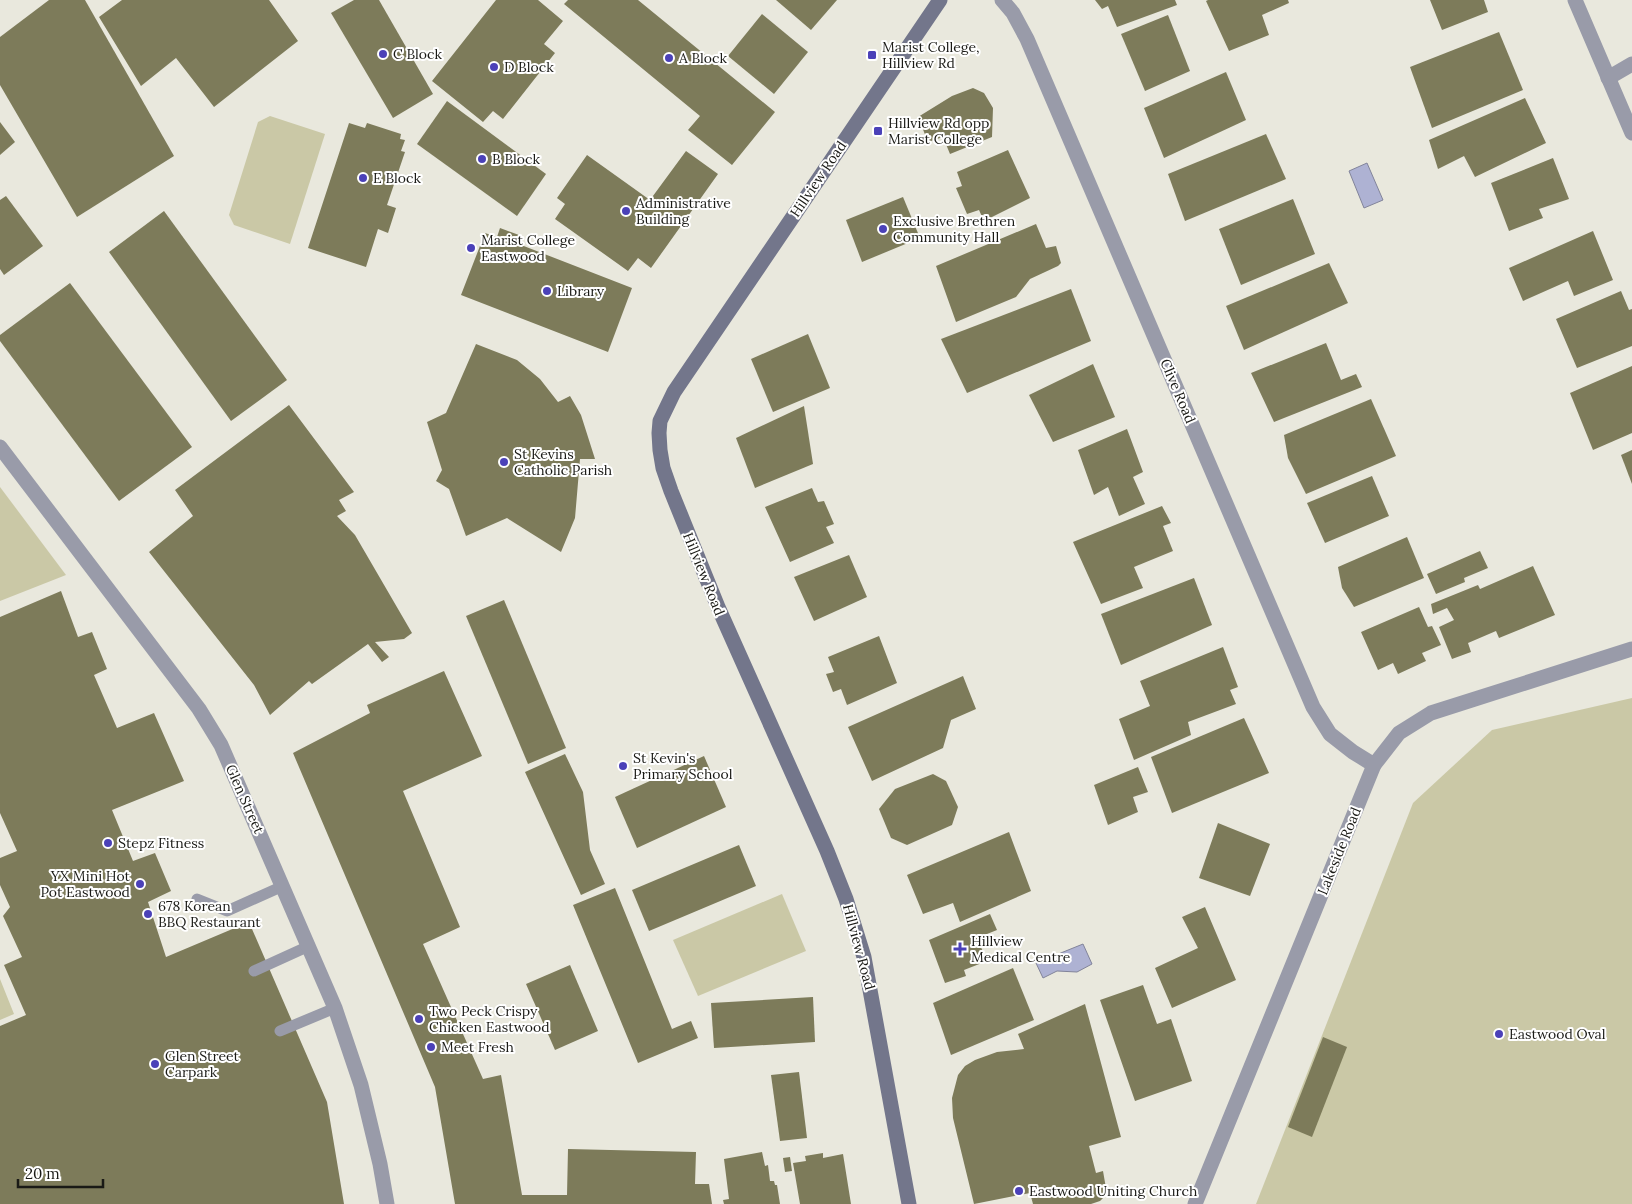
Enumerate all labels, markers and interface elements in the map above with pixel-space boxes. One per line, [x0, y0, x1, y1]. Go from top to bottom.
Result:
place label: Marist College, Hillview Rd [882, 38, 980, 72]
place label: C Block [393, 45, 442, 63]
marker: C Block [377, 48, 389, 60]
place label: A Block [678, 49, 727, 67]
marker: Marist College, Hillview Rd [866, 49, 878, 61]
marker: A Block [663, 52, 675, 64]
place label: D Block [504, 58, 554, 76]
marker: D Block [488, 61, 500, 73]
place label: Hillview Rd opp Marist College [888, 114, 989, 148]
marker: Hillview Rd opp Marist College [872, 125, 884, 137]
street label: Hillview Road [786, 137, 850, 221]
place label: B Block [492, 150, 540, 168]
marker: B Block [476, 153, 488, 165]
place label: E Block [373, 169, 421, 187]
marker: E Block [357, 172, 369, 184]
place label: Administrative Building [635, 194, 731, 228]
marker: Administrative Building [620, 205, 632, 217]
place label: Exclusive Brethren Community Hall [893, 212, 1016, 246]
marker: Exclusive Brethren Community Hall [877, 223, 889, 235]
place label: Marist College Eastwood [481, 231, 576, 265]
marker: Marist College Eastwood [465, 242, 477, 254]
place label: Library [557, 282, 605, 300]
marker: Library [541, 285, 553, 297]
street label: Clive Road [1156, 356, 1200, 426]
place label: St Kevins Catholic Parish [514, 445, 612, 479]
marker: St Kevins Catholic Parish [498, 456, 510, 468]
street label: Hillview Road [679, 530, 729, 618]
place label: St Kevin's Primary School [633, 749, 733, 783]
marker: St Kevin's Primary School [617, 760, 629, 772]
street label: Glen Street [222, 762, 268, 837]
street label: Lakeside Road [1313, 804, 1365, 898]
place label: Stepz Fitness [118, 834, 204, 852]
marker: Stepz Fitness [102, 837, 114, 849]
place label: YX Mini Hot Pot Eastwood [40, 867, 131, 901]
marker: YX Mini Hot Pot Eastwood [134, 878, 146, 890]
place label: 678 Korean BBQ Restaurant [158, 897, 261, 931]
street label: Hillview Road [839, 902, 879, 992]
marker: 678 Korean BBQ Restaurant [142, 908, 154, 920]
place label: Hillview Medical Centre [971, 932, 1071, 966]
marker: Hillview Medical Centre [953, 942, 967, 956]
place label: Two Peck Crispy Chicken Eastwood [429, 1002, 550, 1036]
marker: Two Peck Crispy Chicken Eastwood [413, 1013, 425, 1025]
place label: Eastwood Oval [1509, 1025, 1606, 1043]
marker: Eastwood Oval [1493, 1028, 1505, 1040]
place label: Meet Fresh [441, 1038, 514, 1056]
marker: Meet Fresh [425, 1041, 437, 1053]
place label: Glen Street Carpark [165, 1047, 240, 1081]
marker: Glen Street Carpark [149, 1058, 161, 1070]
scale bar [18, 1156, 102, 1188]
text: 20 m [25, 1164, 60, 1183]
place label: Eastwood Uniting Church [1029, 1182, 1197, 1200]
marker: Eastwood Uniting Church [1013, 1185, 1025, 1197]

